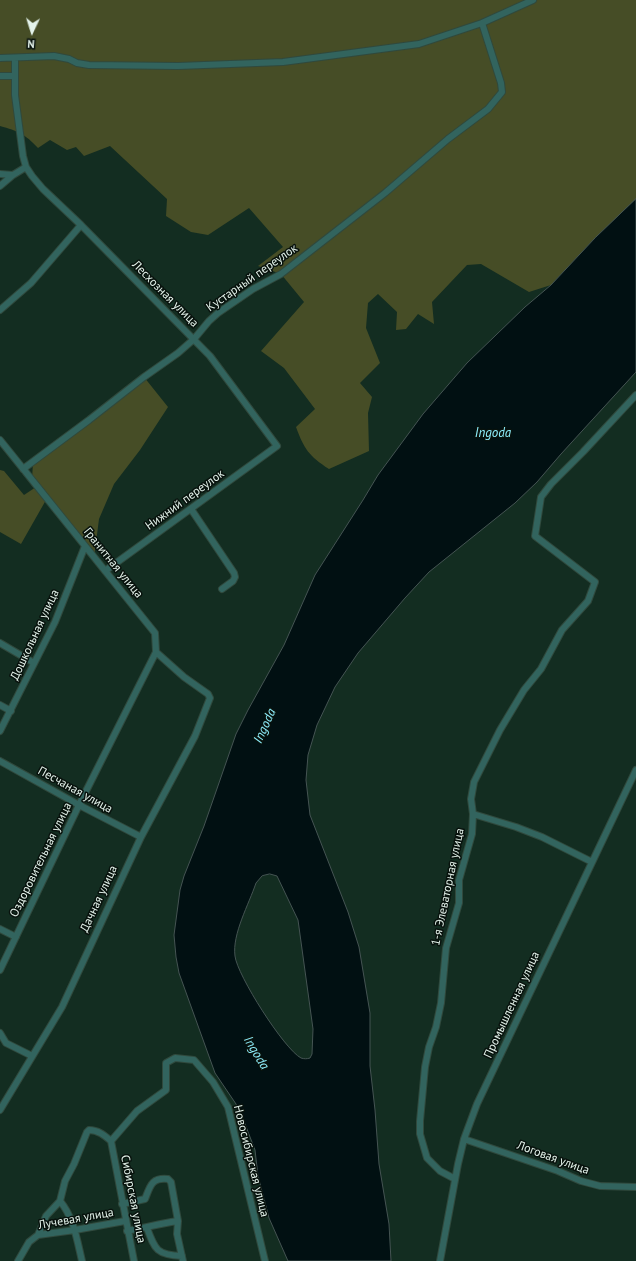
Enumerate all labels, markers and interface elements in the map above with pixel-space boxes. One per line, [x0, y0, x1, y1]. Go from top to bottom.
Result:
north arrow [12, 12, 52, 52]
text: N [27, 37, 35, 51]
street label: Кустарный переулок [204, 241, 300, 315]
street label: Лесхозная улица [129, 258, 201, 330]
water label: Ingoda [475, 425, 511, 441]
street label: Нижний переулок [143, 467, 227, 533]
street label: Гранитная улица [80, 525, 146, 601]
street label: Дошкольная улица [8, 587, 62, 683]
water label: Ingoda [250, 706, 280, 746]
street label: Песчаная улица [35, 764, 115, 816]
street label: Оздоровительная улица [7, 800, 75, 920]
street label: 1-я Элеваторная улица [429, 827, 467, 947]
street label: Дачная улица [77, 863, 121, 935]
street label: Промышленная улица [481, 949, 543, 1061]
water label: Ingoda [240, 1033, 272, 1073]
street label: Новосибирская улица [230, 1104, 272, 1218]
street label: Логовая улица [515, 1138, 591, 1178]
street label: Сибирская улица [117, 1154, 149, 1244]
street label: Лучевая улица [37, 1205, 115, 1233]

